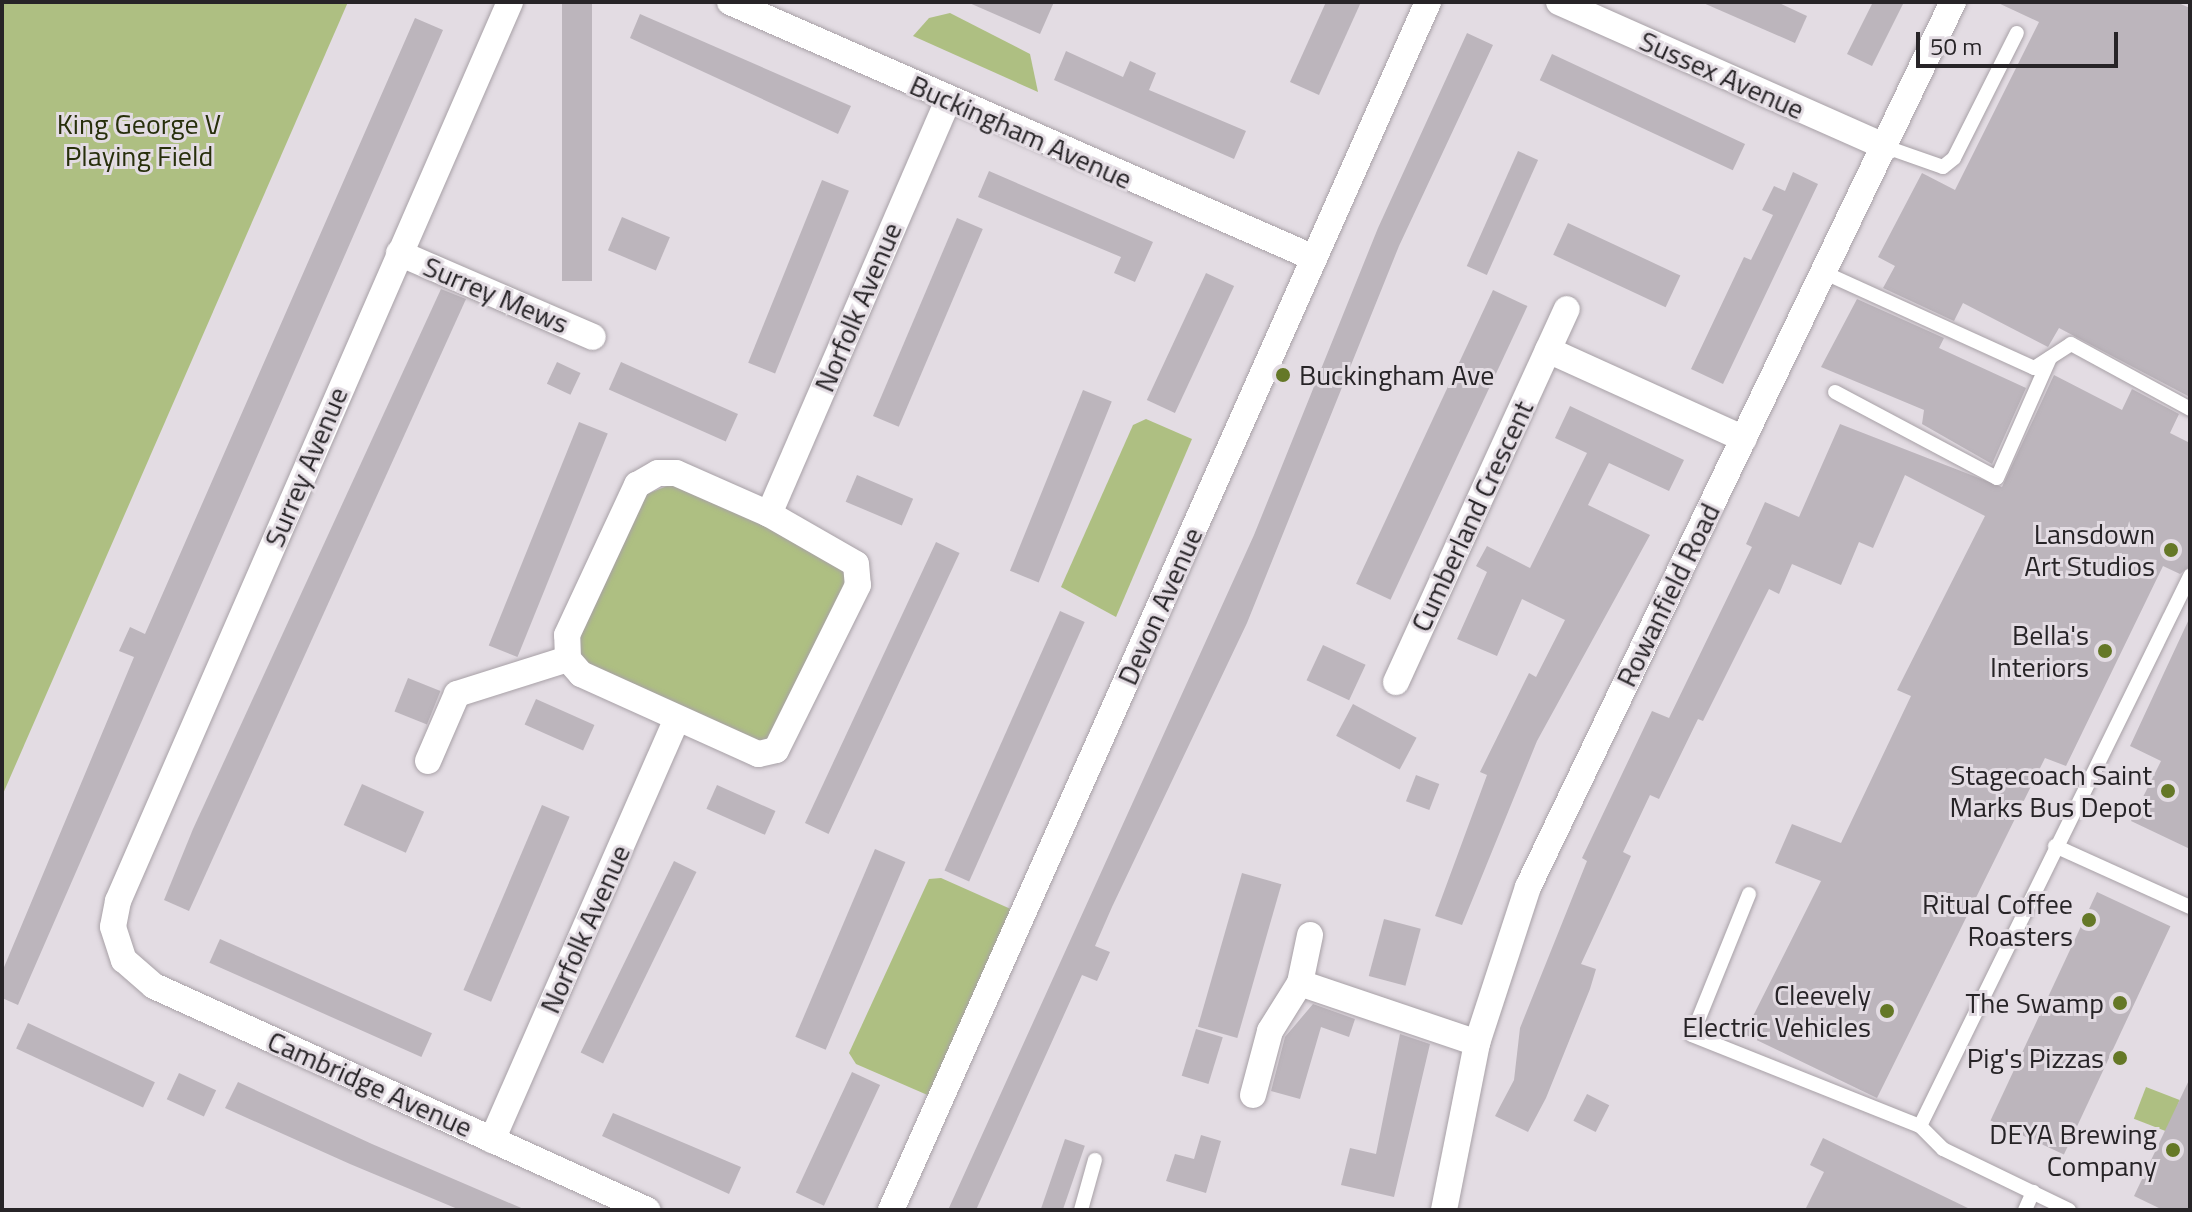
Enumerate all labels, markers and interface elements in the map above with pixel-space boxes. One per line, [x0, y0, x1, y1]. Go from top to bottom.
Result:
scale bar [1920, 16, 2122, 66]
street label: Sussex Avenue [1635, 24, 1809, 126]
text: 50 m [1930, 28, 1982, 64]
street label: Buckingham Avenue [905, 68, 1137, 196]
park label: King George V Playing Field [57, 107, 221, 173]
street label: Norfolk Avenue [807, 217, 909, 397]
street label: Surrey Mews [418, 249, 574, 341]
place label: Buckingham Ave [1299, 358, 1494, 392]
marker: Buckingham Ave [1274, 366, 1292, 384]
street label: Surrey Avenue [257, 382, 355, 552]
street label: Cumberland Crescent [1404, 395, 1540, 637]
street label: Rowanfield Road [1609, 498, 1727, 692]
place label: Lansdown Art Studios [2024, 517, 2155, 583]
street label: Devon Avenue [1110, 522, 1210, 690]
marker: Lansdown Art Studios [2162, 541, 2180, 559]
place label: Bella's Interiors [1990, 618, 2089, 684]
marker: Bella's Interiors [2096, 642, 2114, 660]
place label: Stagecoach Saint Marks Bus Depot [1949, 758, 2152, 824]
marker: Stagecoach Saint Marks Bus Depot [2159, 782, 2177, 800]
street label: Norfolk Avenue [533, 840, 637, 1018]
place label: Ritual Coffee Roasters [1922, 887, 2073, 953]
marker: Ritual Coffee Roasters [2080, 911, 2098, 929]
place label: Cleevely Electric Vehicles [1682, 978, 1871, 1044]
place label: The Swamp [1966, 986, 2104, 1020]
marker: The Swamp [2111, 994, 2129, 1012]
marker: Cleevely Electric Vehicles [1878, 1002, 1896, 1020]
street label: Cambridge Avenue [263, 1024, 477, 1144]
place label: Pig's Pizzas [1967, 1041, 2104, 1075]
marker: Pig's Pizzas [2111, 1049, 2129, 1067]
place label: DEYA Brewing Company [1989, 1117, 2157, 1183]
marker: DEYA Brewing Company [2164, 1141, 2182, 1159]

